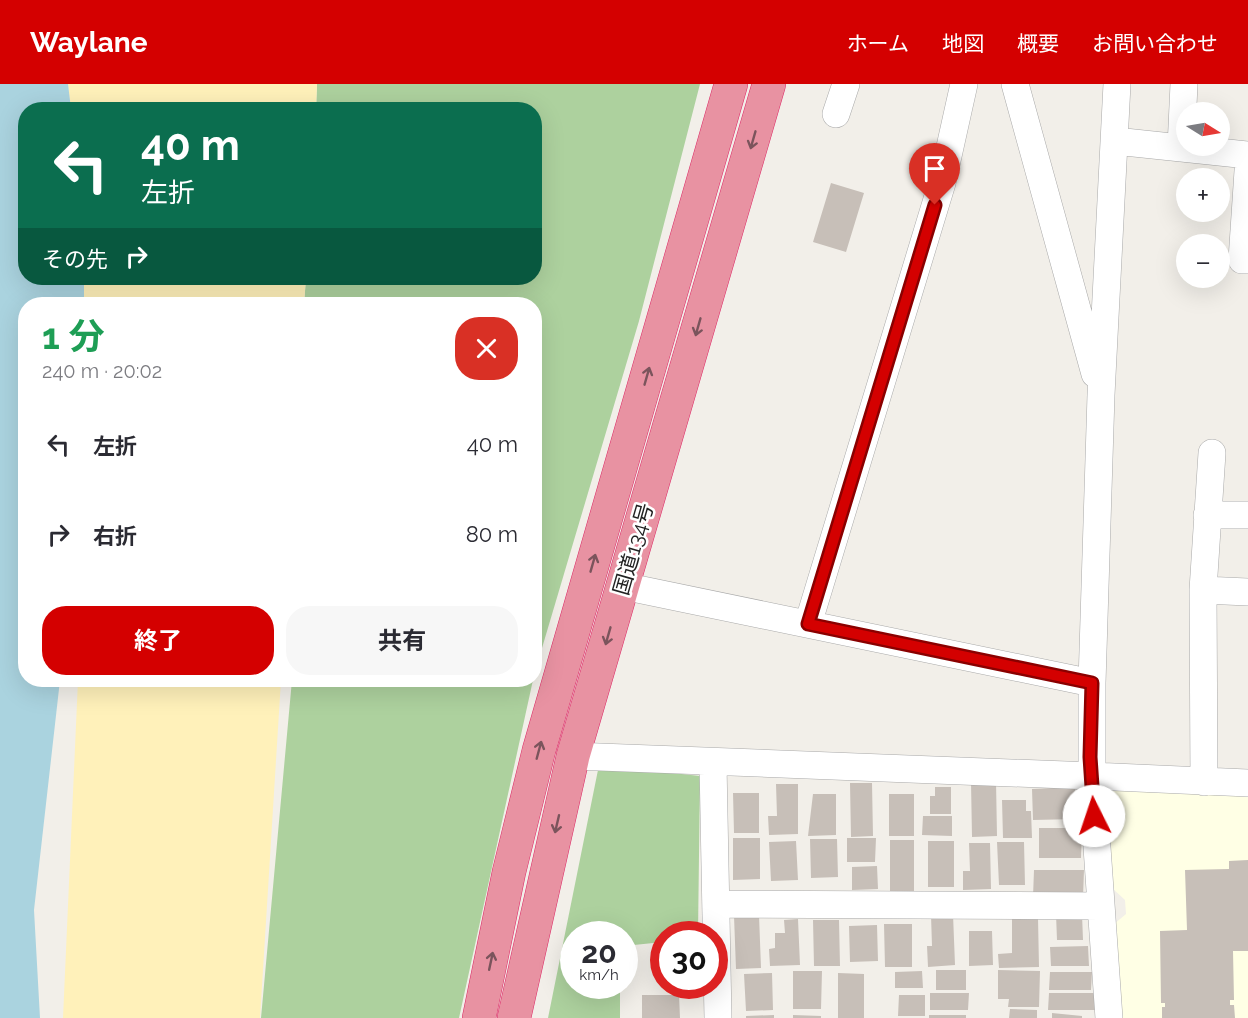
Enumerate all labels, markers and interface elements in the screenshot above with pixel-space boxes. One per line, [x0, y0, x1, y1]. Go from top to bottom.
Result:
text: Waylane [30, 26, 147, 59]
text: ホーム [847, 31, 909, 56]
text: 地図 [942, 31, 984, 56]
text: 概要 [1017, 31, 1059, 56]
text: お問い合わせ [1092, 31, 1218, 56]
north arrow [1176, 102, 1230, 156]
map controls [1176, 102, 1230, 288]
text: 40 m [141, 121, 240, 170]
icon: left [42, 126, 120, 204]
one-way arrow [746, 130, 758, 149]
pin [909, 143, 960, 205]
icon: arrive [918, 152, 951, 185]
button: + [1176, 168, 1230, 222]
text: 左折 [141, 177, 195, 208]
button: − [1176, 234, 1230, 288]
icon: right [120, 240, 153, 273]
text: その先 [42, 246, 108, 272]
text: 1 分 [42, 315, 104, 357]
button: close [455, 317, 518, 380]
one-way arrow [692, 318, 703, 337]
text: 240 m · 20:02 [42, 359, 162, 383]
one-way arrow [642, 367, 653, 386]
icon: left [42, 428, 75, 461]
text: 40 m [467, 431, 518, 457]
text: 左折 [93, 433, 137, 459]
street label: 国道134号 [608, 500, 658, 598]
icon: right [42, 518, 75, 551]
text: 80 m [466, 521, 518, 547]
text: 右折 [93, 523, 137, 549]
one-way arrow [588, 554, 599, 573]
button: 終了 [42, 606, 274, 675]
button: 共有 [286, 606, 518, 675]
one-way arrow [602, 626, 613, 645]
one-way arrow [534, 741, 545, 760]
position arrow [1062, 784, 1126, 848]
one-way arrow [550, 814, 562, 833]
speed limit sign: 30 [650, 921, 728, 999]
text: 20 [581, 935, 617, 970]
one-way arrow [485, 951, 497, 970]
text: km/h [579, 966, 619, 984]

